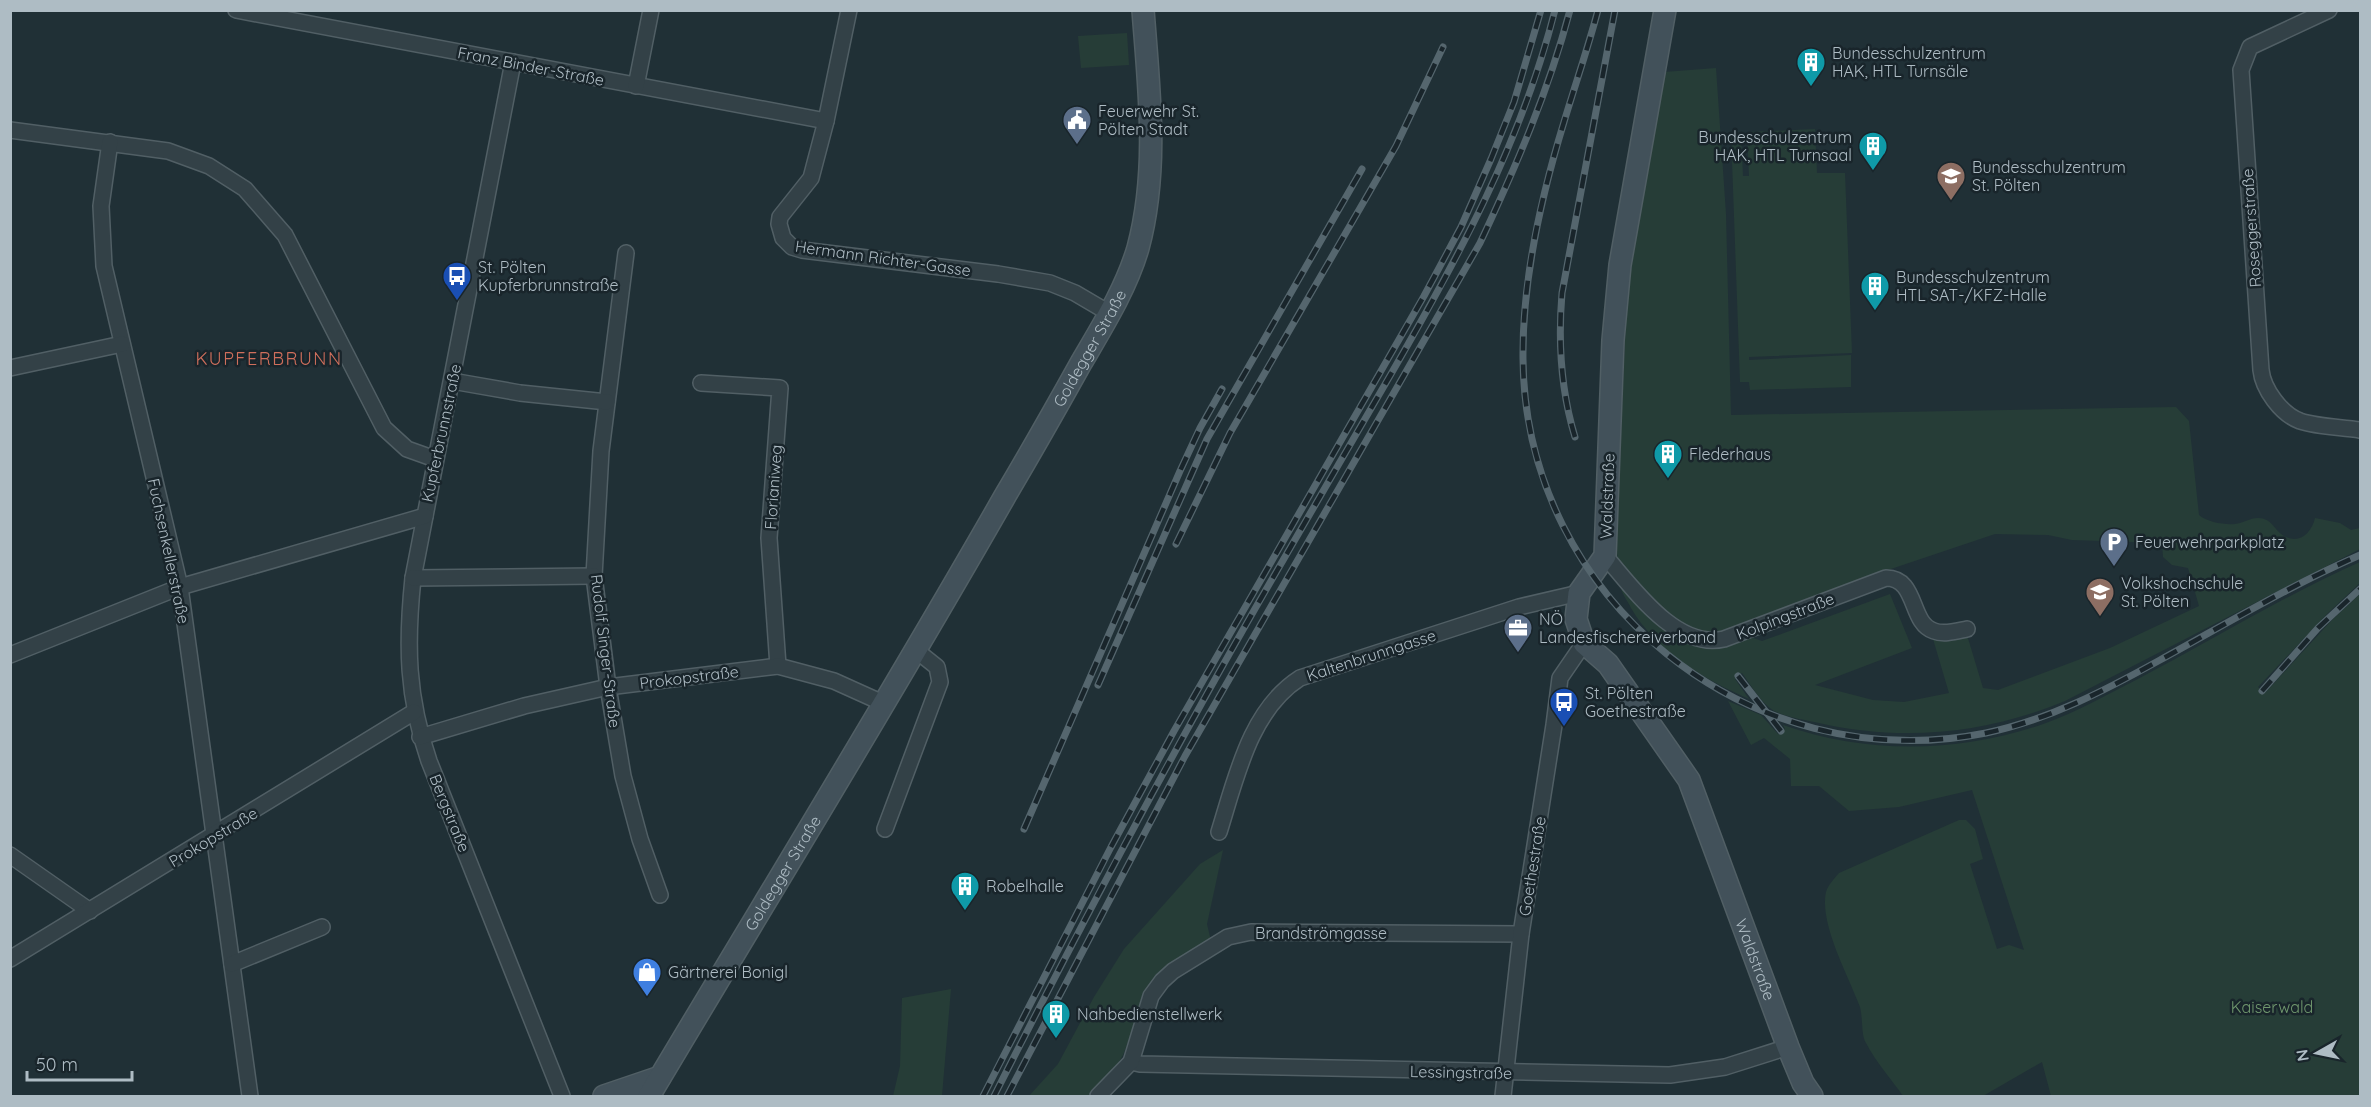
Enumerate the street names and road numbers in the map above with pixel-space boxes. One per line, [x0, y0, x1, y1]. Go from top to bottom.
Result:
street label: Franz Binder-Straße [456, 42, 606, 90]
street label: Roseggerstraße [2237, 168, 2265, 288]
street label: Hermann Richter-Gasse [794, 236, 972, 280]
street label: Goldegger Straße [1049, 286, 1130, 410]
street label: Kupferbrunnstraße [417, 362, 465, 504]
street label: Florianiweg [760, 444, 786, 530]
street label: Waldstraße [1596, 453, 1618, 539]
street label: Fuchsenkellerstraße [144, 476, 194, 626]
street label: Rudolf Singer-Straße [587, 573, 625, 729]
street label: Kolpingstraße [1733, 588, 1837, 644]
street label: Kaltenbrunngasse [1304, 625, 1438, 685]
street label: Prokopstraße [638, 661, 740, 693]
street label: Bergstraße [425, 771, 475, 855]
street label: Prokopstraße [165, 803, 261, 871]
street label: Goldegger Straße [740, 812, 825, 934]
street label: Goethestraße [1514, 815, 1550, 917]
street label: Waldstraße [1731, 916, 1780, 1003]
street label: Brandströmgasse [1255, 923, 1387, 943]
street label: Lessingstraße [1410, 1061, 1512, 1083]

